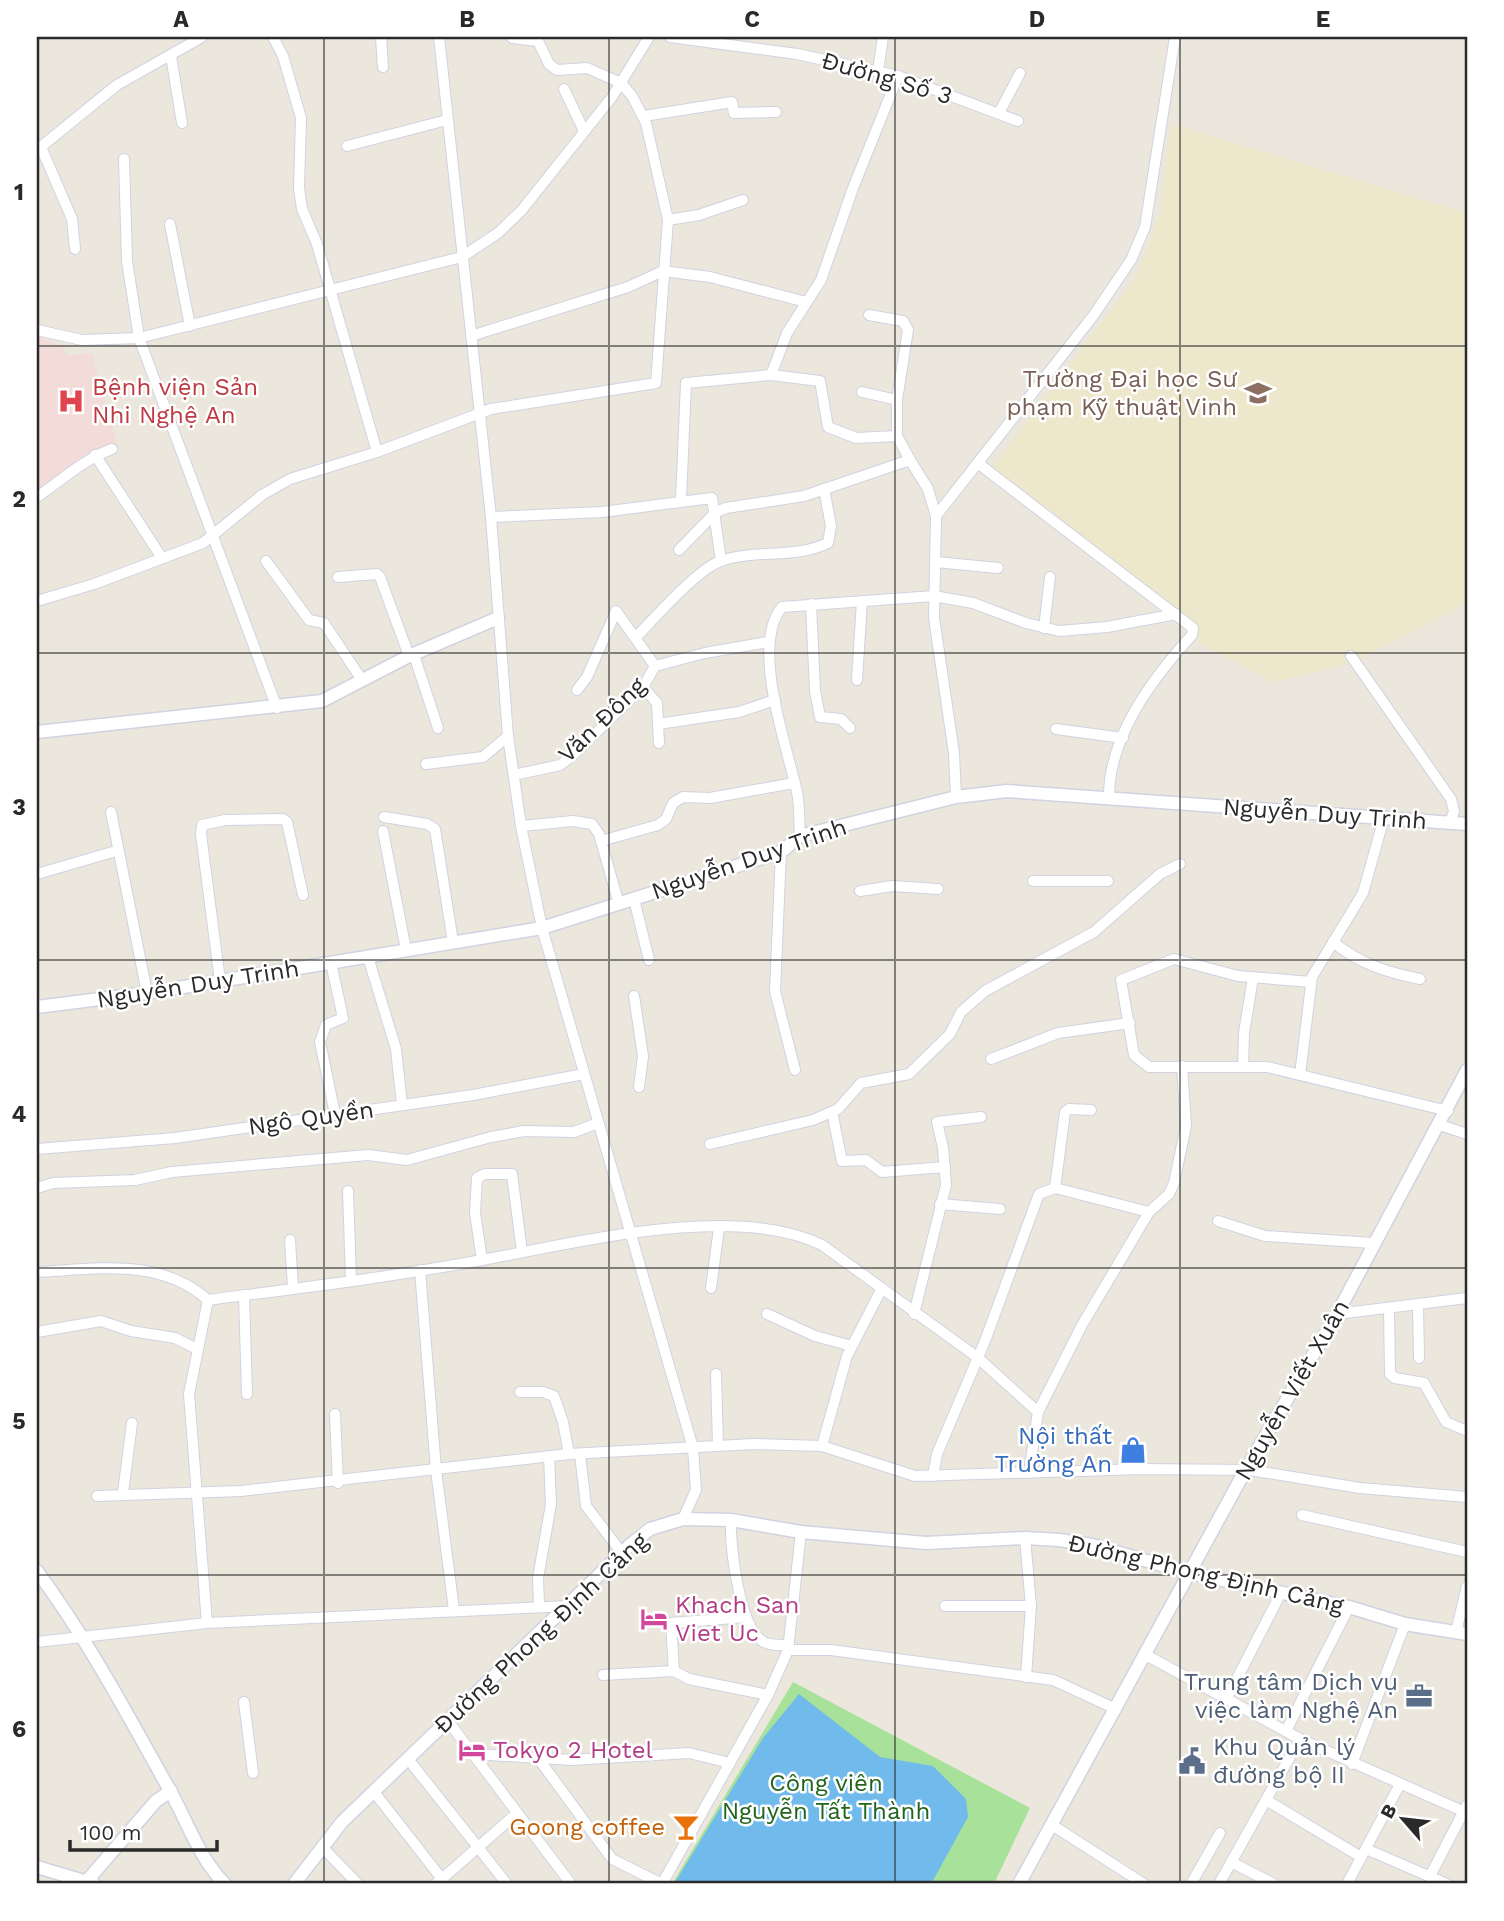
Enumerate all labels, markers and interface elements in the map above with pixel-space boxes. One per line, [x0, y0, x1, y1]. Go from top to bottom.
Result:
text: A [173, 6, 189, 33]
text: B [459, 6, 475, 33]
text: C [744, 6, 760, 33]
text: D [1029, 6, 1045, 33]
text: E [1316, 6, 1330, 33]
street label: Đường Số 3 [818, 46, 956, 110]
text: 1 [14, 179, 24, 206]
place label: Trường Đại học Sư phạm Kỹ thuật Vinh [1006, 365, 1237, 421]
place label: Bệnh viện Sản Nhi Nghệ An [92, 373, 258, 429]
school or university icon: Trường Đại học Sư phạm Kỹ thuật Vinh [1243, 378, 1273, 408]
hospital icon: Bệnh viện Sản Nhi Nghệ An [56, 386, 86, 416]
text: 2 [12, 486, 26, 513]
street label: Văn Đông [553, 671, 652, 768]
street label: Nguyễn Duy Trinh [1222, 793, 1428, 835]
text: 3 [12, 794, 26, 821]
street label: Nguyễn Duy Trinh [648, 812, 850, 906]
street label: Nguyễn Duy Trinh [95, 954, 301, 1014]
street label: Ngô Quyền [246, 1095, 376, 1141]
text: 4 [12, 1101, 27, 1128]
street label: Nguyễn Viết Xuân [1229, 1295, 1355, 1485]
text: 5 [12, 1408, 26, 1435]
place label: Nội thất Trường An [995, 1422, 1112, 1478]
shop icon: Nội thất Trường An [1118, 1435, 1148, 1465]
street label: Đường Phong Định Cảng [428, 1526, 654, 1739]
street label: Đường Phong Định Cảng [1065, 1529, 1347, 1619]
place label: Khach San Viet Uc [675, 1591, 799, 1647]
hotel icon: Khach San Viet Uc [639, 1604, 669, 1634]
place label: Trung tâm Dịch vụ việc làm Nghệ An [1184, 1668, 1398, 1724]
office icon: Trung tâm Dịch vụ việc làm Nghệ An [1404, 1681, 1434, 1711]
text: 6 [12, 1716, 26, 1743]
place label: Khu Quản lý đường bộ II [1213, 1733, 1356, 1789]
hotel icon: Tokyo 2 Hotel [457, 1735, 487, 1765]
place label: Tokyo 2 Hotel [493, 1736, 654, 1764]
public building icon: Khu Quản lý đường bộ II [1177, 1746, 1207, 1776]
park label: Công viên Nguyễn Tất Thành [722, 1769, 930, 1825]
north arrow [1368, 1784, 1438, 1854]
text: B [1375, 1800, 1402, 1822]
scale bar [70, 1809, 217, 1853]
bar icon: Goong coffee [671, 1812, 701, 1842]
place label: Goong coffee [509, 1813, 665, 1841]
text: 100 m [80, 1820, 142, 1845]

